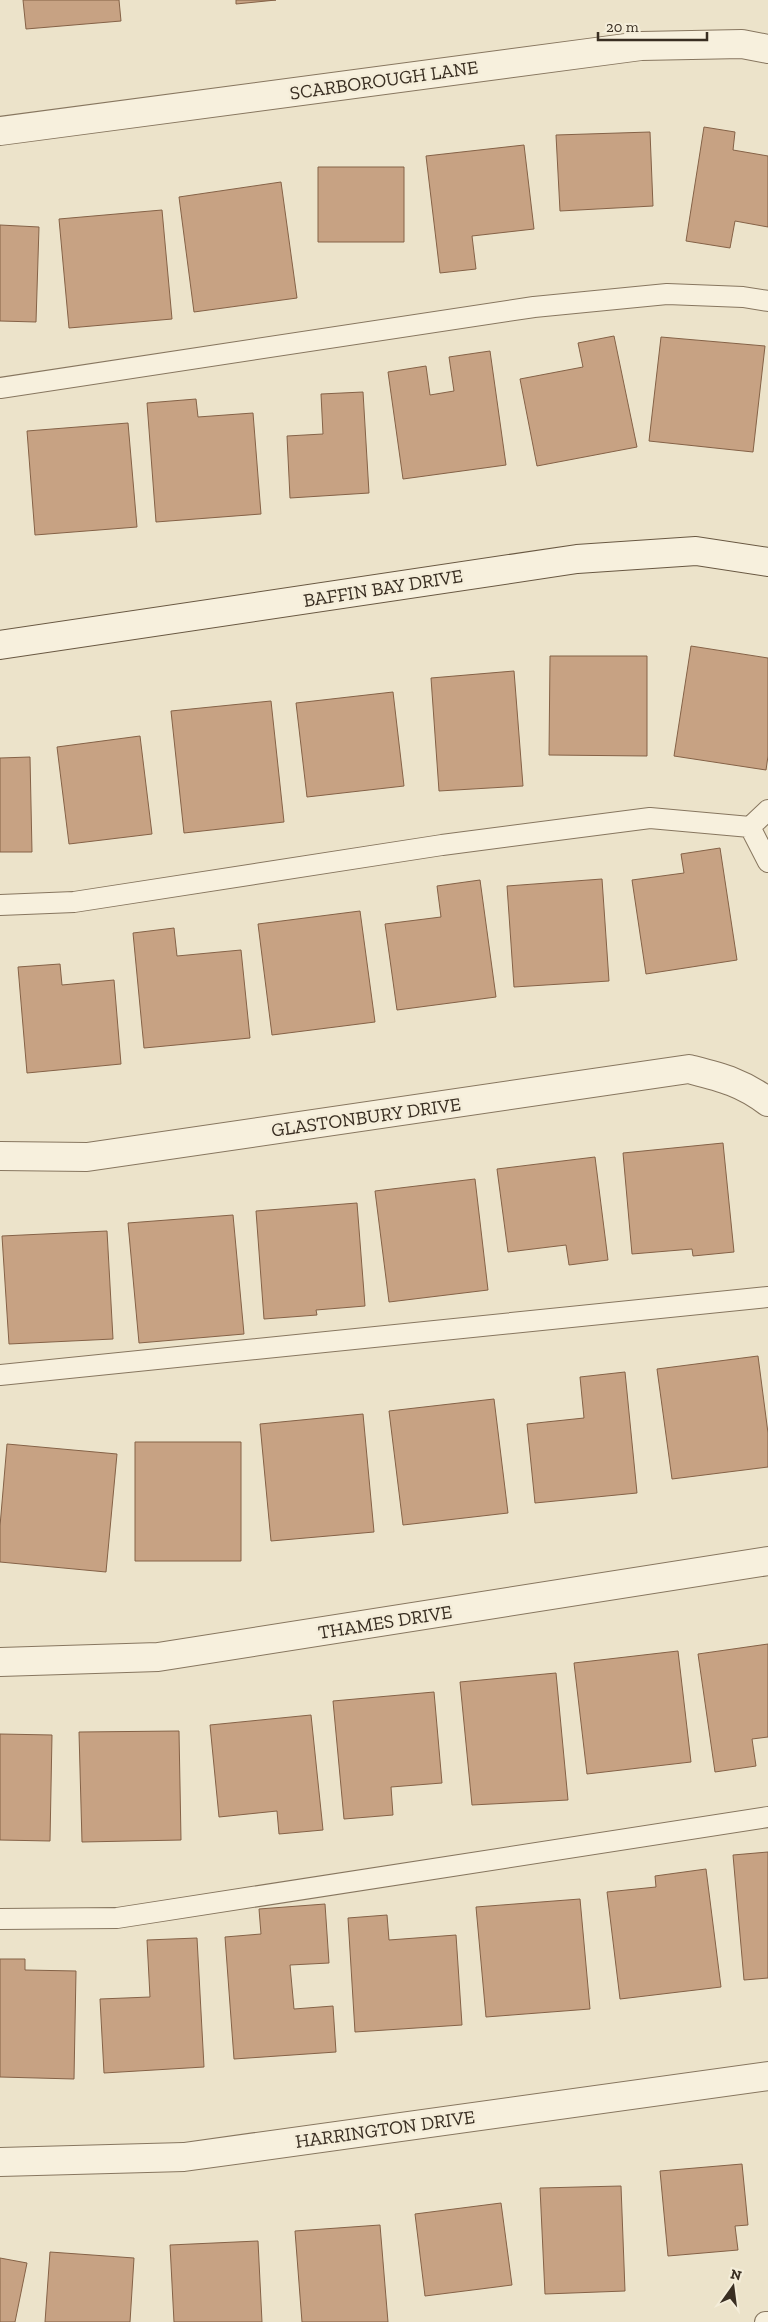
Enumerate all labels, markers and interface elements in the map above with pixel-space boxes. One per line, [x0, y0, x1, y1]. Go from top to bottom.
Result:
scale bar [598, 10, 707, 42]
text: 20 m [606, 18, 639, 36]
street label: SCARBOROUGH LANE [288, 55, 480, 105]
street label: BAFFIN BAY DRIVE [302, 564, 464, 612]
street label: GLASTONBURY DRIVE [270, 1092, 462, 1142]
street label: THAMES DRIVE [316, 1600, 454, 1644]
street label: HARRINGTON DRIVE [294, 2105, 476, 2153]
north arrow [708, 2262, 758, 2312]
text: N [729, 2265, 744, 2284]

